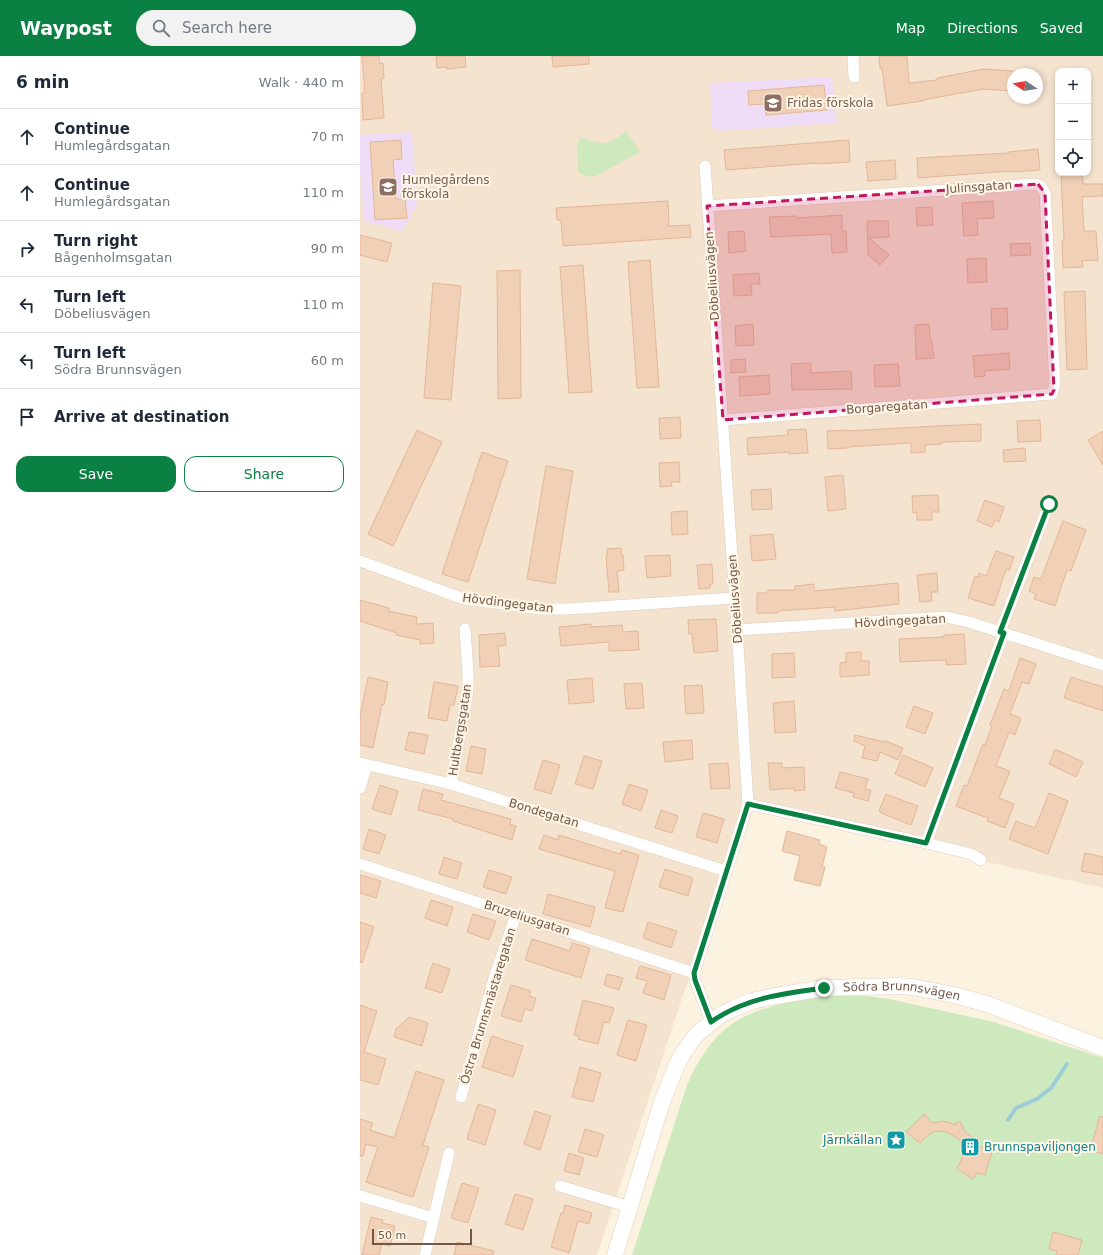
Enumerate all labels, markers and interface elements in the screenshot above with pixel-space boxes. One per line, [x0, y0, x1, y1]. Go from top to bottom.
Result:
search box [136, 10, 416, 46]
text: Waypost [20, 17, 112, 39]
icon: search [150, 17, 172, 39]
text: Search here [182, 19, 272, 37]
text: Map [896, 20, 925, 36]
text: Directions [947, 20, 1018, 36]
text: Saved [1040, 20, 1083, 36]
north arrow [1007, 68, 1043, 104]
map controls [1055, 68, 1091, 176]
button: + [1055, 68, 1091, 104]
text: 6 min [16, 72, 69, 92]
text: Walk · 440 m [259, 75, 344, 90]
school or university icon: Fridas förskola [762, 92, 784, 114]
place label: Fridas förskola [787, 96, 874, 110]
button: − [1055, 104, 1091, 140]
text: Continue [54, 120, 130, 138]
icon: ahead [16, 126, 38, 148]
text: 70 m [311, 129, 344, 144]
text: Humlegårdsgatan [54, 138, 170, 153]
button: locate [1055, 140, 1091, 176]
place label: Humlegårdens förskola [402, 173, 490, 201]
text: Continue [54, 176, 130, 194]
school or university icon: Humlegårdens förskola [377, 176, 399, 198]
street label: Julinsgatan [944, 178, 1013, 196]
icon: ahead [16, 182, 38, 204]
text: 110 m [302, 185, 344, 200]
text: Humlegårdsgatan [54, 194, 170, 209]
street label: Döbeliusvägen [702, 231, 722, 321]
text: Turn right [54, 232, 138, 250]
icon: right [16, 238, 38, 260]
text: 90 m [311, 241, 344, 256]
text: Bågenholmsgatan [54, 250, 172, 265]
text: Turn left [54, 288, 126, 306]
icon: left [16, 294, 38, 316]
text: 110 m [302, 297, 344, 312]
text: Döbeliusvägen [54, 306, 151, 321]
text: Turn left [54, 344, 126, 362]
icon: left [16, 350, 38, 372]
text: 60 m [311, 353, 344, 368]
text: Södra Brunnsvägen [54, 362, 182, 377]
street label: Borgaregatan [846, 397, 928, 417]
icon: arrive [16, 406, 38, 428]
text: Arrive at destination [54, 408, 229, 426]
button: Save [16, 456, 176, 492]
button: Share [184, 456, 344, 492]
route start [1040, 495, 1058, 513]
street label: Döbeliusvägen [725, 554, 745, 644]
street label: Hövdingegatan [462, 590, 554, 616]
street label: Hövdingegatan [854, 612, 946, 630]
street label: Hultbergsgatan [446, 683, 474, 777]
street label: Bondegatan [507, 796, 581, 830]
street label: Bruzeliusgatan [482, 897, 572, 939]
street label: Östra Brunnsmästaregatan [456, 926, 518, 1086]
route end [815, 979, 833, 997]
street label: Södra Brunnsvägen [843, 979, 962, 1003]
place icon: Järnkällan [885, 1129, 907, 1151]
place label: Järnkällan [822, 1133, 882, 1147]
building icon: Brunnspaviljongen [959, 1136, 981, 1158]
place label: Brunnspaviljongen [984, 1140, 1096, 1154]
scale bar [372, 1227, 472, 1246]
text: 50 m [378, 1229, 406, 1242]

